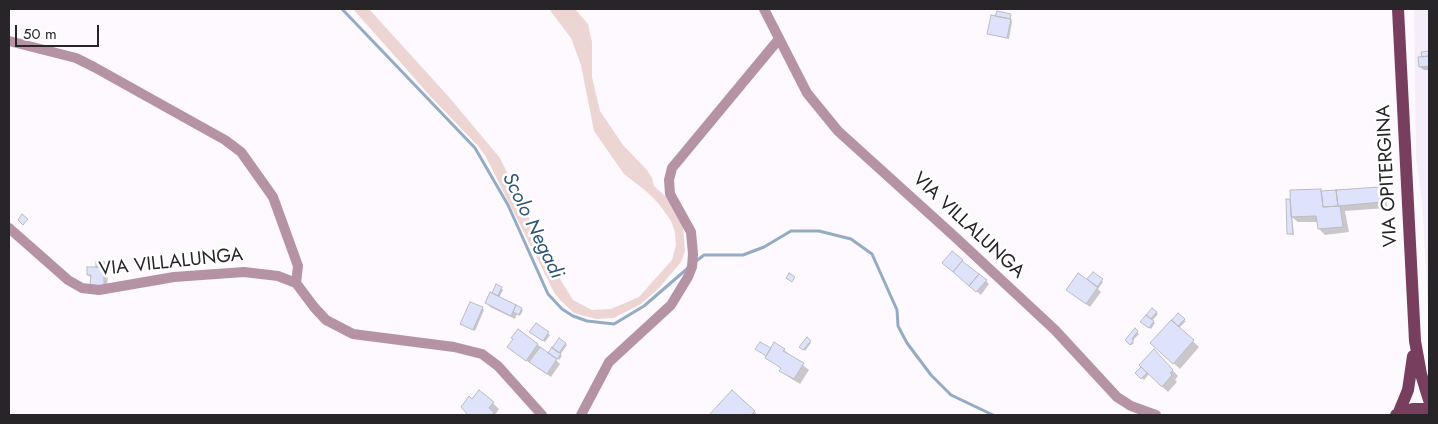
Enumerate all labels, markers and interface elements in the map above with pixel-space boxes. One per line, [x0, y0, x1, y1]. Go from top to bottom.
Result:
scale bar [18, 15, 101, 47]
text: 50 m [23, 23, 57, 45]
street label: VIA OPITERGINA [1373, 104, 1403, 248]
street label: VIA VILLALUNGA [907, 168, 1029, 284]
water label: Scolo Negadi [496, 169, 568, 283]
street label: VIA VILLALUNGA [98, 244, 244, 282]

